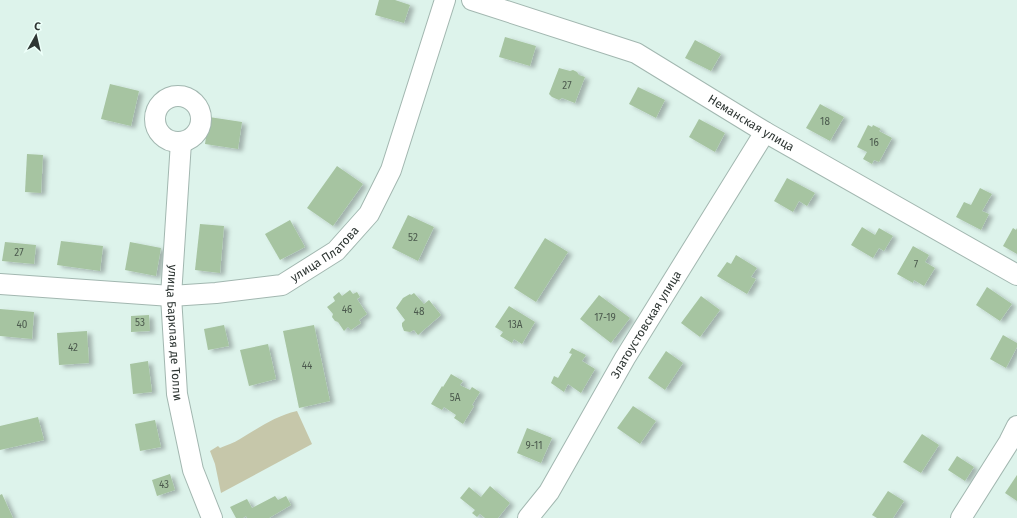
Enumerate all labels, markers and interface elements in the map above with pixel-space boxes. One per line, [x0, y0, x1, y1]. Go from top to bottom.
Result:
north arrow [16, 16, 56, 56]
text: С [33, 20, 42, 34]
house number: 27 [562, 80, 572, 92]
street label: Неманская улица [705, 92, 797, 154]
house number: 18 [820, 116, 830, 128]
house number: 16 [869, 137, 879, 149]
street label: улица Платова [288, 223, 362, 285]
house number: 52 [408, 232, 418, 244]
house number: 27 [14, 247, 24, 259]
house number: 7 [914, 259, 919, 271]
street label: улица Барклая де Толли [164, 264, 185, 402]
street label: Златоустовская улица [608, 268, 684, 381]
house number: 46 [342, 304, 352, 316]
house number: 48 [414, 306, 425, 318]
house number: 17-19 [594, 312, 616, 324]
house number: 53 [135, 317, 145, 329]
house number: 40 [17, 319, 28, 331]
house number: 13А [507, 319, 523, 331]
house number: 42 [68, 342, 78, 354]
house number: 44 [302, 360, 313, 372]
house number: 5А [450, 392, 461, 404]
house number: 9-11 [525, 440, 543, 452]
house number: 43 [159, 479, 169, 491]

